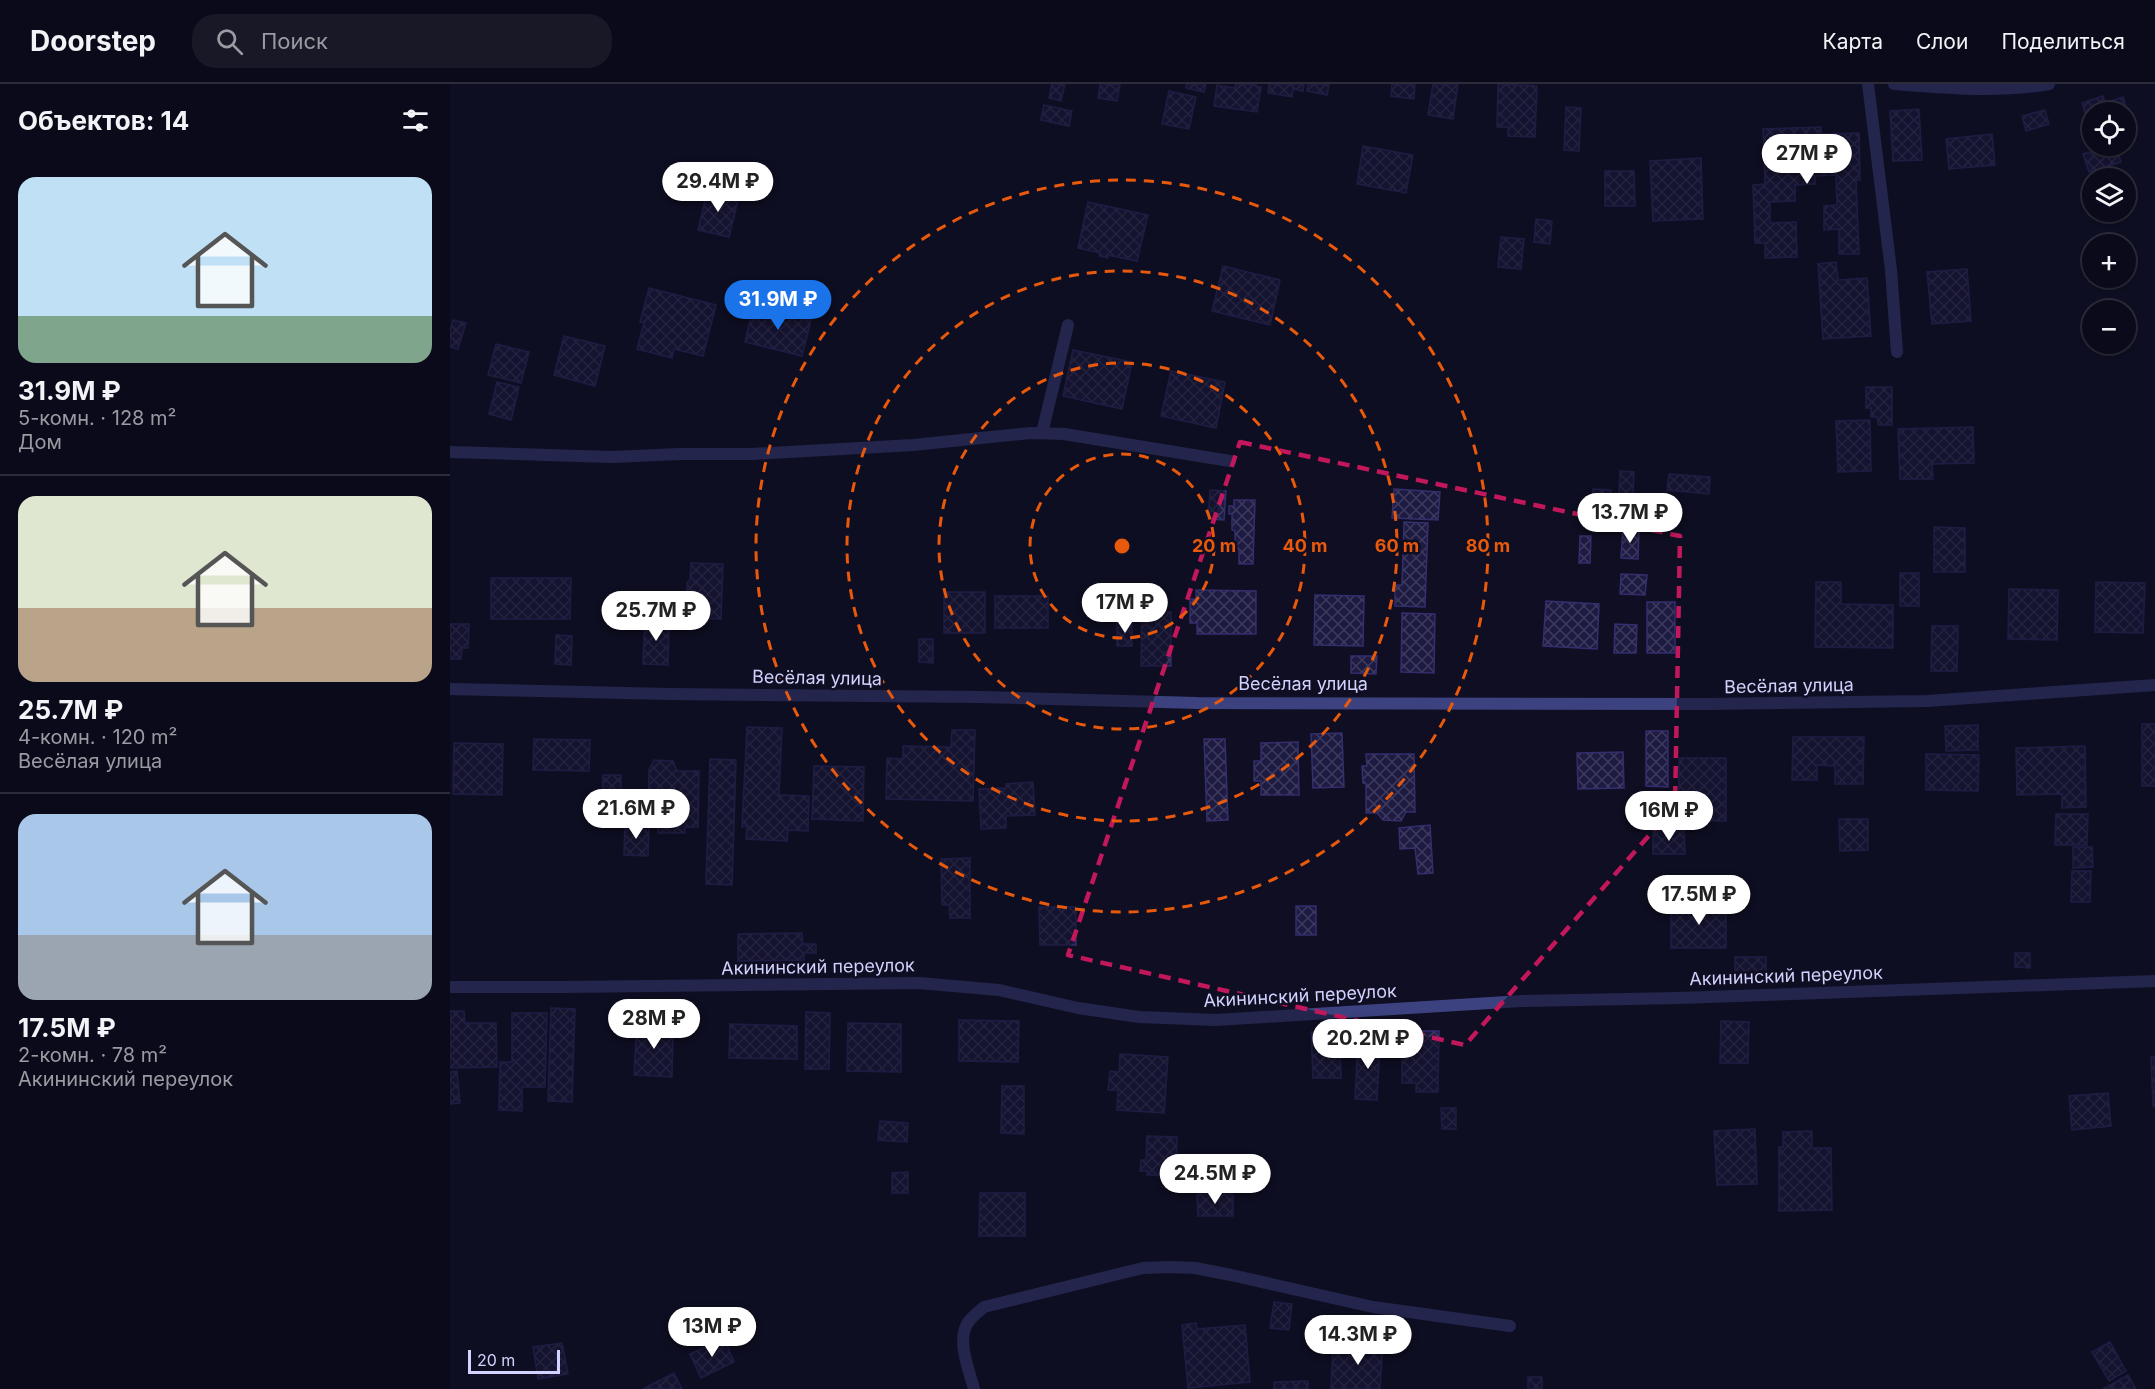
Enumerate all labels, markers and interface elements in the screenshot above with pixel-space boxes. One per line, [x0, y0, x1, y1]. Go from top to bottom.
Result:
search box [192, 14, 612, 68]
text: Doorstep [30, 24, 156, 58]
icon: search [213, 25, 246, 58]
text: Поиск [261, 28, 328, 54]
text: Карта [1823, 29, 1883, 54]
text: Слои [1916, 29, 1968, 54]
text: Поделиться [2001, 29, 2125, 54]
map controls [2082, 102, 2136, 354]
button: locate [2082, 102, 2136, 156]
icon: filters [399, 104, 432, 137]
text: Объектов: 14 [18, 105, 189, 136]
pin: 27M ₽ [1765, 134, 1849, 185]
text: 27M ₽ [1776, 141, 1838, 165]
pin: 29.4M ₽ [663, 162, 773, 213]
button: layers [2082, 168, 2136, 222]
text: 29.4M ₽ [676, 169, 760, 193]
icon: home [171, 216, 279, 324]
button: + [2082, 234, 2136, 288]
pin: 31.9M ₽ [723, 280, 833, 331]
text: 31.9M ₽ [738, 287, 818, 311]
button: − [2082, 300, 2136, 354]
text: 31.9M ₽ [18, 375, 121, 406]
text: 5-комн. · 128 m² [18, 406, 176, 430]
text: Дом [18, 430, 62, 454]
pin: 13.7M ₽ [1575, 493, 1685, 544]
text: 13.7M ₽ [1591, 500, 1669, 524]
icon: home [171, 535, 279, 643]
text: 20 m [1192, 535, 1236, 556]
text: 40 m [1283, 535, 1328, 556]
text: 60 m [1375, 535, 1419, 556]
text: 80 m [1466, 535, 1510, 556]
centre of rings [1112, 536, 1132, 556]
pin: 17M ₽ [1083, 583, 1167, 634]
text: 17M ₽ [1096, 590, 1154, 614]
pin: 25.7M ₽ [601, 591, 711, 642]
text: 25.7M ₽ [616, 598, 696, 622]
street label: Весёлая улица [752, 666, 882, 689]
street label: Весёлая улица [1238, 673, 1368, 694]
street label: Весёлая улица [1724, 674, 1854, 697]
text: 25.7M ₽ [18, 694, 123, 725]
text: 4-комн. · 120 m² [18, 725, 177, 749]
text: Весёлая улица [18, 749, 162, 773]
pin: 21.6M ₽ [581, 789, 691, 840]
pin: 16M ₽ [1627, 791, 1711, 842]
text: 21.6M ₽ [597, 796, 675, 820]
text: 16M ₽ [1639, 798, 1699, 822]
icon: home [171, 853, 279, 961]
pin: 17.5M ₽ [1644, 875, 1754, 926]
text: 17.5M ₽ [1661, 882, 1737, 906]
street label: Акининский переулок [721, 954, 915, 979]
street label: Акининский переулок [1689, 962, 1883, 989]
street label: Акининский переулок [1203, 980, 1397, 1011]
pin: 28M ₽ [612, 999, 696, 1050]
text: 28M ₽ [622, 1006, 686, 1030]
text: 17.5M ₽ [18, 1012, 116, 1043]
pin: 20.2M ₽ [1313, 1019, 1423, 1070]
text: 20.2M ₽ [1327, 1026, 1409, 1050]
text: 2-комн. · 78 m² [18, 1043, 167, 1067]
text: Акининский переулок [18, 1067, 233, 1091]
pin: 24.5M ₽ [1160, 1154, 1270, 1205]
text: 24.5M ₽ [1174, 1161, 1256, 1185]
pin: 13M ₽ [670, 1307, 754, 1358]
text: 13M ₽ [682, 1314, 742, 1338]
pin: 14.3M ₽ [1303, 1315, 1413, 1366]
text: 14.3M ₽ [1319, 1322, 1397, 1346]
scale bar [468, 1347, 560, 1374]
text: 20 m [477, 1350, 515, 1370]

